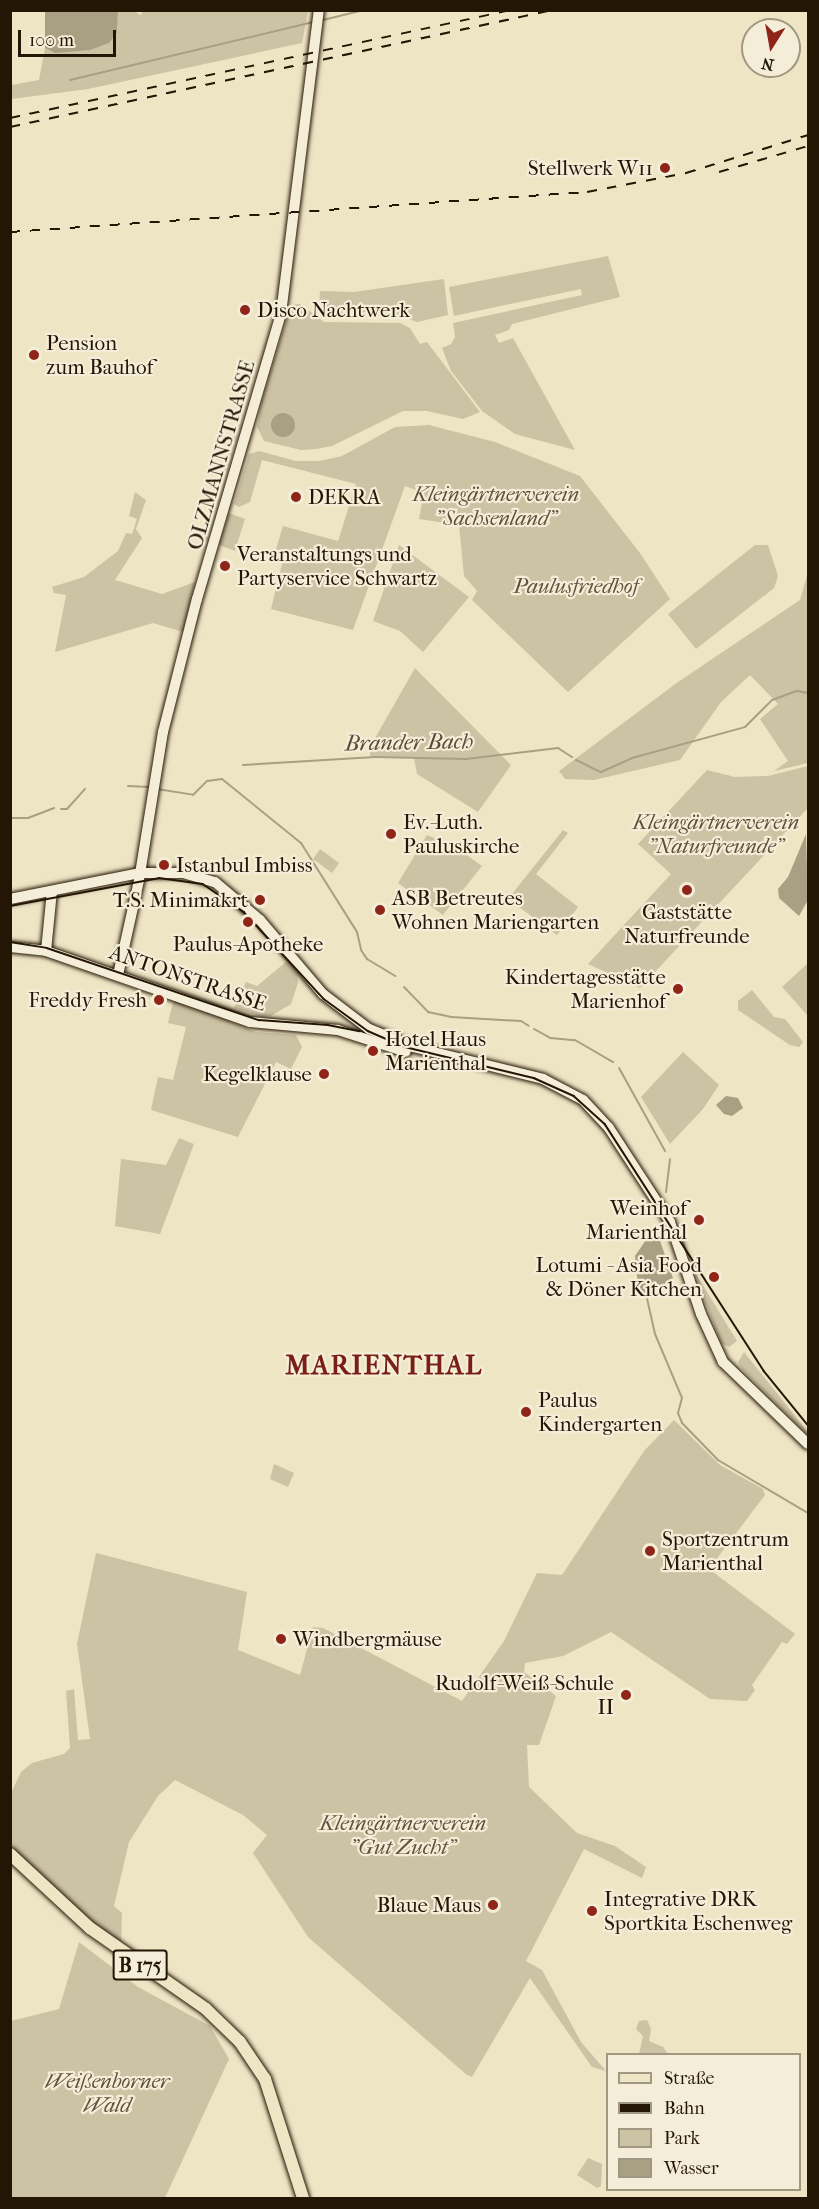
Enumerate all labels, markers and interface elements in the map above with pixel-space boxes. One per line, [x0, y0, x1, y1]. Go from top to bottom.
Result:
scale bar [21, 18, 118, 56]
north arrow [741, 18, 801, 78]
text: 100 m [29, 30, 74, 51]
text: N [760, 54, 776, 75]
place label: Stellwerk W11 [528, 155, 653, 181]
marker: Stellwerk W11 [658, 161, 672, 175]
place label: Disco Nachtwerk [257, 297, 410, 323]
marker: Disco Nachtwerk [238, 303, 252, 317]
place label: Pension zum Bauhof [46, 330, 153, 380]
marker: Pension zum Bauhof [27, 348, 41, 362]
street label: OLZMANNSTRASSE [182, 357, 260, 553]
park label: Kleingärtnerverein "Sachsenland" [413, 481, 579, 531]
place label: DEKRA [308, 484, 381, 510]
marker: DEKRA [289, 490, 303, 504]
place label: Veranstaltungs und Partyservice Schwartz [237, 541, 437, 591]
marker: Veranstaltungs und Partyservice Schwartz [218, 559, 232, 573]
park label: Paulusfriedhof [514, 573, 638, 599]
water label: Brander Bach [345, 729, 473, 757]
place label: Ev.-Luth. Pauluskirche [403, 809, 519, 859]
park label: Kleingärtnerverein "Naturfreunde" [633, 809, 799, 859]
marker: Ev.-Luth. Pauluskirche [384, 827, 398, 841]
place label: Istanbul Imbiss [176, 852, 312, 878]
marker: Istanbul Imbiss [157, 858, 171, 872]
marker: Gaststätte Naturfreunde [680, 883, 694, 897]
place label: ASB Betreutes Wohnen Mariengarten [392, 885, 599, 935]
place label: T.S. Minimakrt [113, 887, 248, 913]
marker: T.S. Minimakrt [253, 893, 267, 907]
place label: Gaststätte Naturfreunde [624, 899, 750, 949]
marker: ASB Betreutes Wohnen Mariengarten [373, 903, 387, 917]
marker: Paulus-Apotheke [241, 915, 255, 929]
place label: Paulus-Apotheke [173, 931, 323, 957]
street label: ANTONSTRASSE [106, 939, 270, 1017]
place label: Kindertagesstätte Marienhof [505, 964, 666, 1014]
marker: Kindertagesstätte Marienhof [671, 982, 685, 996]
place label: Freddy Fresh [28, 987, 147, 1013]
marker: Freddy Fresh [152, 993, 166, 1007]
place label: Hotel Haus Marienthal [385, 1026, 486, 1076]
marker: Hotel Haus Marienthal [366, 1044, 380, 1058]
place label: Kegelklause [203, 1061, 312, 1087]
marker: Kegelklause [317, 1067, 331, 1081]
place label: Weinhof Marienthal [586, 1195, 687, 1245]
marker: Weinhof Marienthal [692, 1213, 706, 1227]
place label: Lotumi - Asia Food & Döner Kitchen [535, 1252, 702, 1302]
marker: Lotumi - Asia Food & Döner Kitchen [707, 1270, 721, 1284]
district label: MARIENTHAL [285, 1350, 483, 1382]
place label: Paulus Kindergarten [538, 1387, 662, 1437]
marker: Paulus Kindergarten [519, 1405, 533, 1419]
place label: Sportzentrum Marienthal [662, 1526, 789, 1576]
marker: Sportzentrum Marienthal [643, 1544, 657, 1558]
place label: Windbergmäuse [293, 1626, 442, 1652]
marker: Windbergmäuse [274, 1632, 288, 1646]
place label: Rudolf-Weiß-Schule II [435, 1670, 614, 1720]
marker: Rudolf-Weiß-Schule II [619, 1688, 633, 1702]
park label: Kleingärtnerverein "Gut Zucht" [320, 1810, 486, 1860]
place label: Integrative DRK Sportkita Eschenweg [604, 1886, 792, 1936]
place label: Blaue Maus [377, 1892, 481, 1918]
marker: Blaue Maus [486, 1898, 500, 1912]
marker: Integrative DRK Sportkita Eschenweg [585, 1904, 599, 1918]
road number: B 175 [112, 1948, 168, 1982]
legend [606, 2053, 801, 2191]
park label: Weißenborner Wald [45, 2068, 169, 2118]
text: Straße [664, 2068, 714, 2089]
text: Bahn [664, 2098, 705, 2119]
text: Park [664, 2128, 700, 2149]
text: Wasser [664, 2158, 719, 2179]

